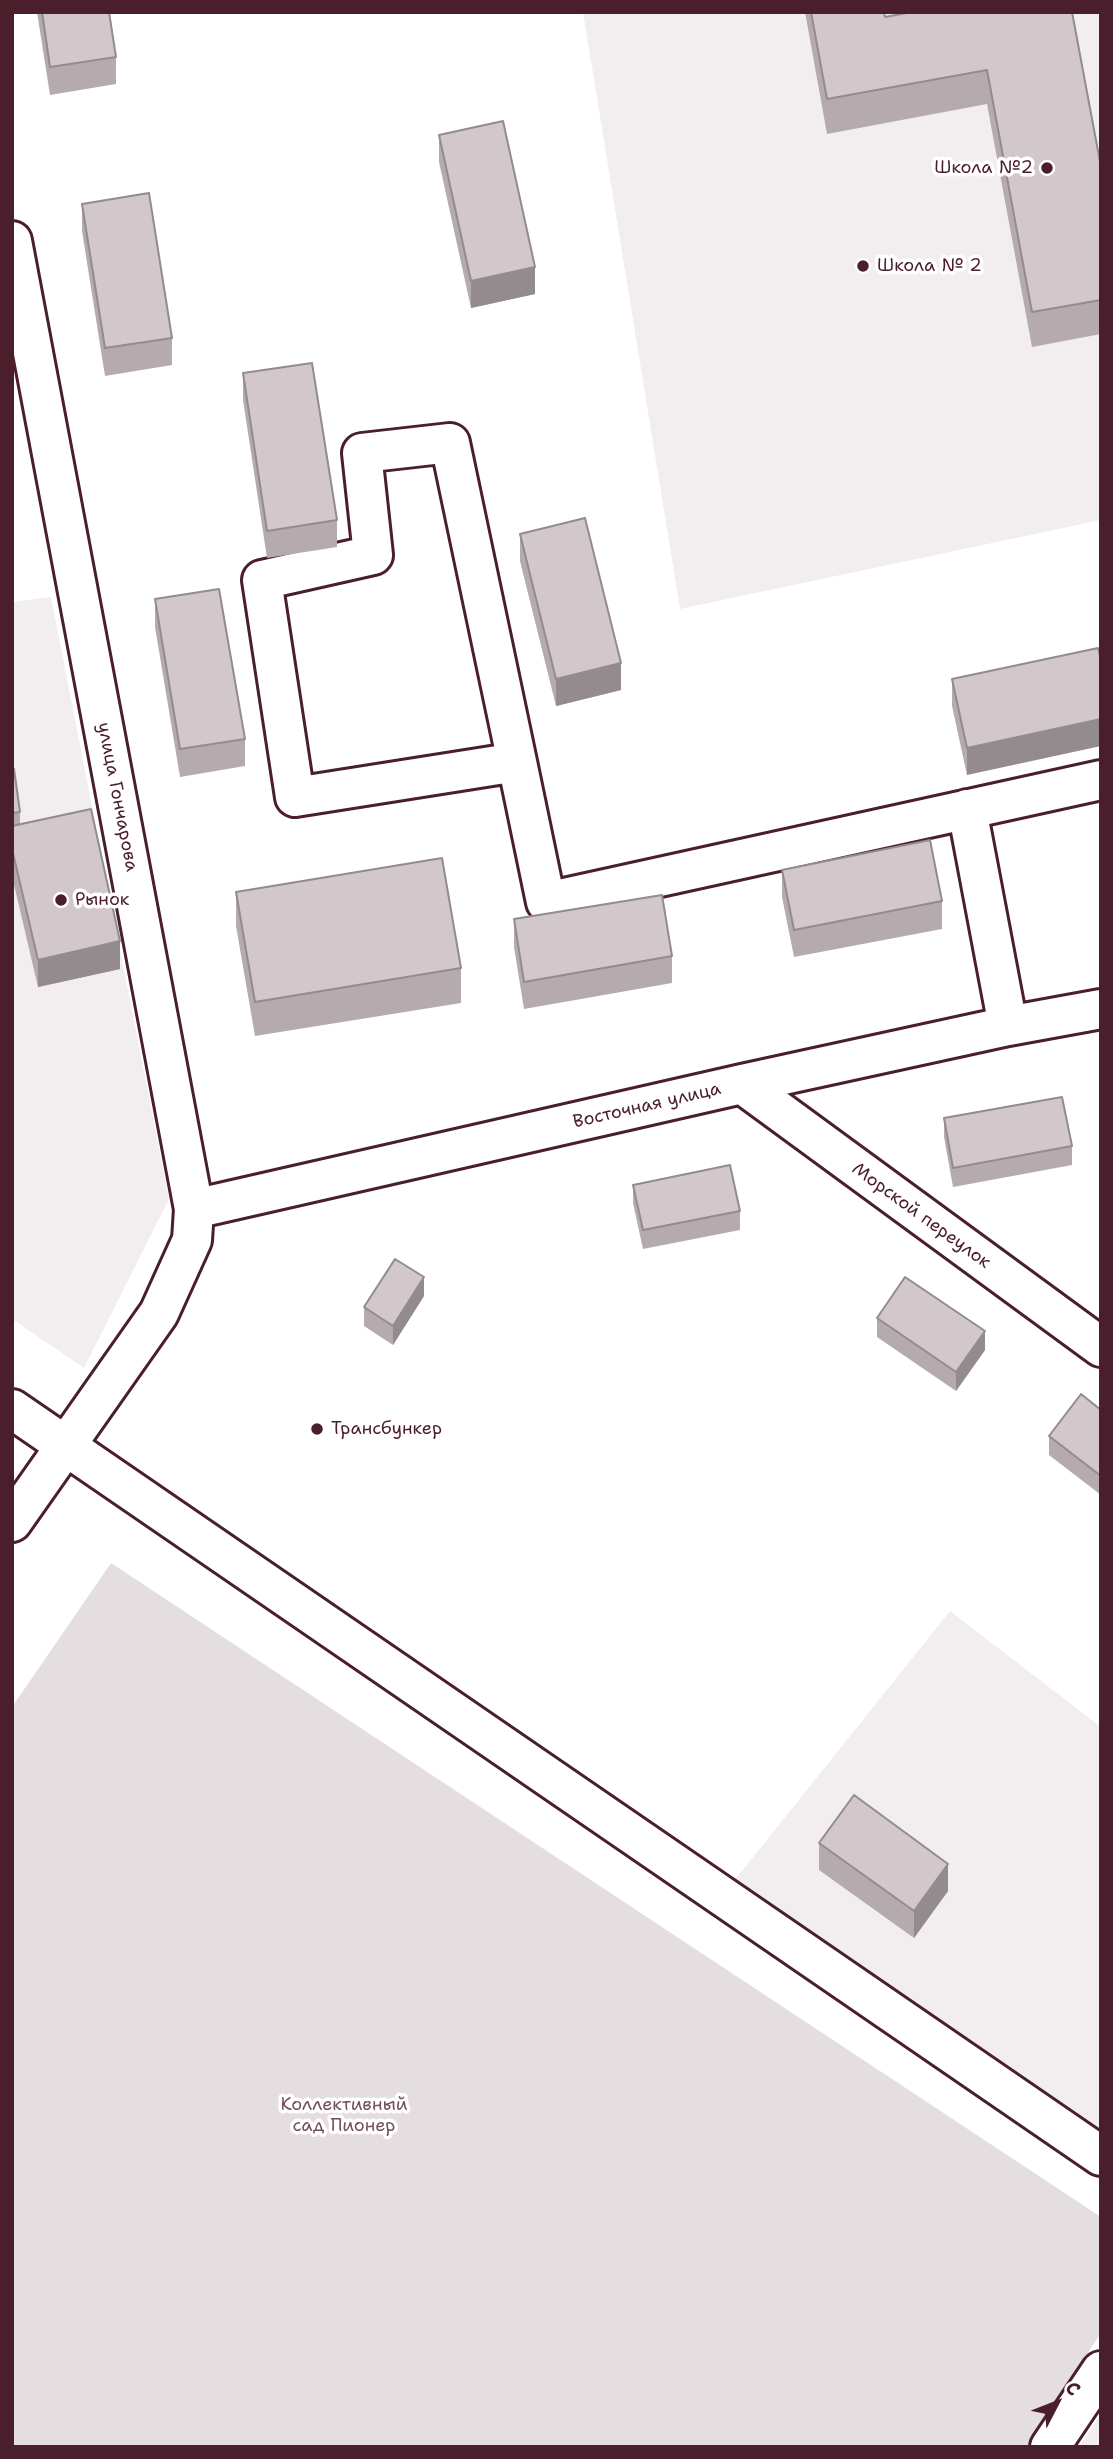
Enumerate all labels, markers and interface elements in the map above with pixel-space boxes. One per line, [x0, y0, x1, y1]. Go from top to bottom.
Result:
place label: Школа №2 [934, 157, 1033, 179]
marker: Школа №2 [1039, 160, 1055, 176]
place label: Школа № 2 [877, 255, 982, 277]
marker: Школа № 2 [855, 258, 871, 274]
street label: улица Гончарова [92, 721, 142, 873]
place label: Рынок [75, 889, 129, 911]
marker: Рынок [53, 892, 69, 908]
street label: Восточная улица [571, 1078, 723, 1134]
street label: Морской переулок [847, 1158, 995, 1274]
place label: Трансбункер [331, 1418, 442, 1440]
marker: Трансбункер [309, 1421, 325, 1437]
park label: Коллективный сад Пионер [280, 2094, 408, 2136]
north arrow [1022, 2368, 1092, 2438]
text: С [1060, 2376, 1086, 2401]

